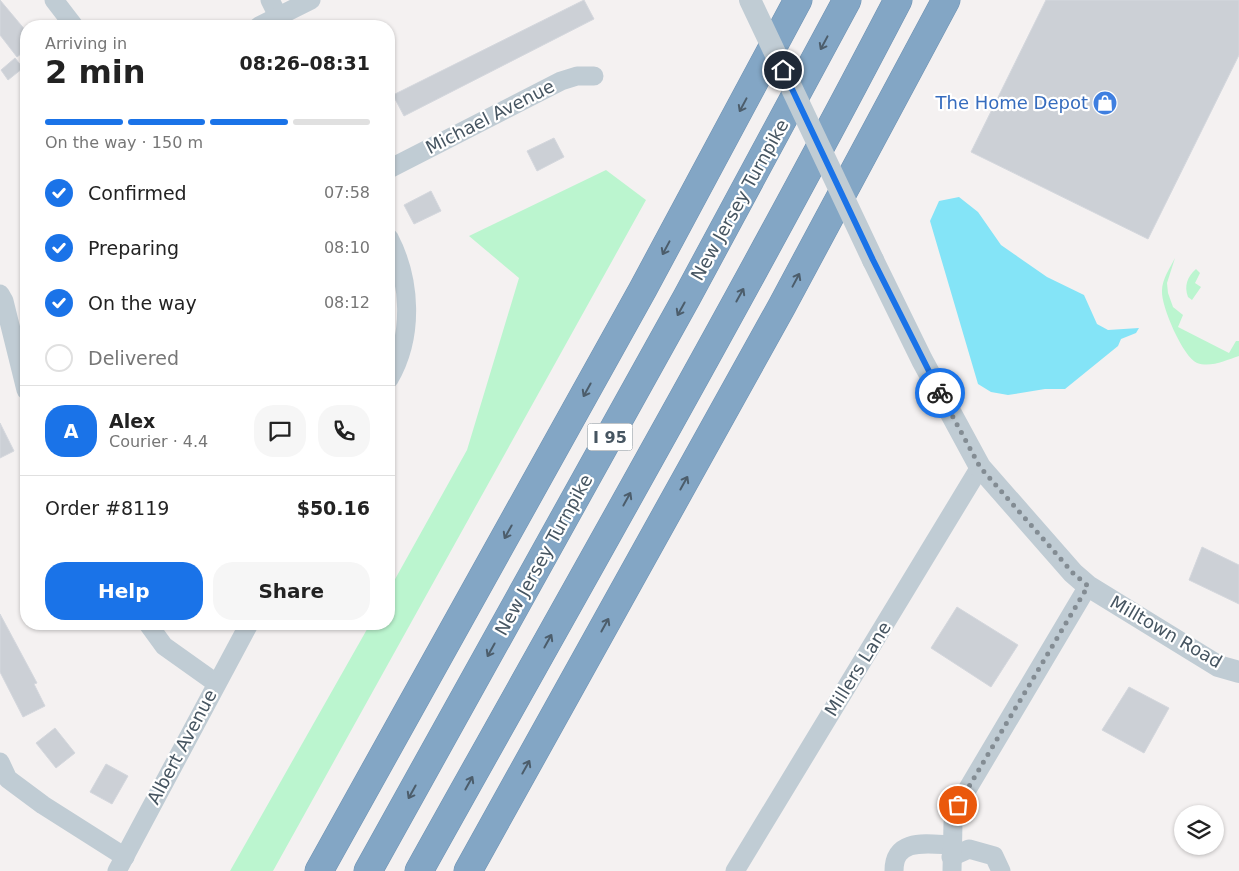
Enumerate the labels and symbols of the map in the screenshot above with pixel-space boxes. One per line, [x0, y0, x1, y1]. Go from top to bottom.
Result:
one-way arrow [819, 35, 829, 50]
pin [762, 49, 804, 91]
street label: Michael Avenue [422, 75, 558, 158]
shop icon: The Home Depot [1092, 90, 1118, 116]
place label: The Home Depot [934, 92, 1088, 113]
one-way arrow [738, 97, 747, 112]
street label: New Jersey Turnpike [686, 115, 793, 284]
one-way arrow [661, 240, 670, 255]
one-way arrow [792, 273, 802, 288]
one-way arrow [735, 289, 745, 303]
one-way arrow [675, 302, 685, 316]
courier [915, 368, 965, 418]
one-way arrow [582, 383, 592, 398]
road number: I 95 [588, 424, 632, 451]
street label: New Jersey Turnpike [490, 470, 597, 639]
one-way arrow [679, 477, 689, 491]
one-way arrow [622, 492, 632, 506]
one-way arrow [503, 525, 513, 540]
street label: Milltown Road [1107, 591, 1226, 672]
street label: Millers Lane [820, 618, 895, 720]
one-way arrow [600, 619, 610, 633]
one-way arrow [543, 634, 553, 648]
one-way arrow [486, 642, 495, 657]
street label: Albert Avenue [143, 686, 221, 808]
one-way arrow [521, 761, 531, 775]
one-way arrow [464, 776, 474, 790]
one-way arrow [406, 784, 416, 798]
pin [937, 784, 979, 826]

